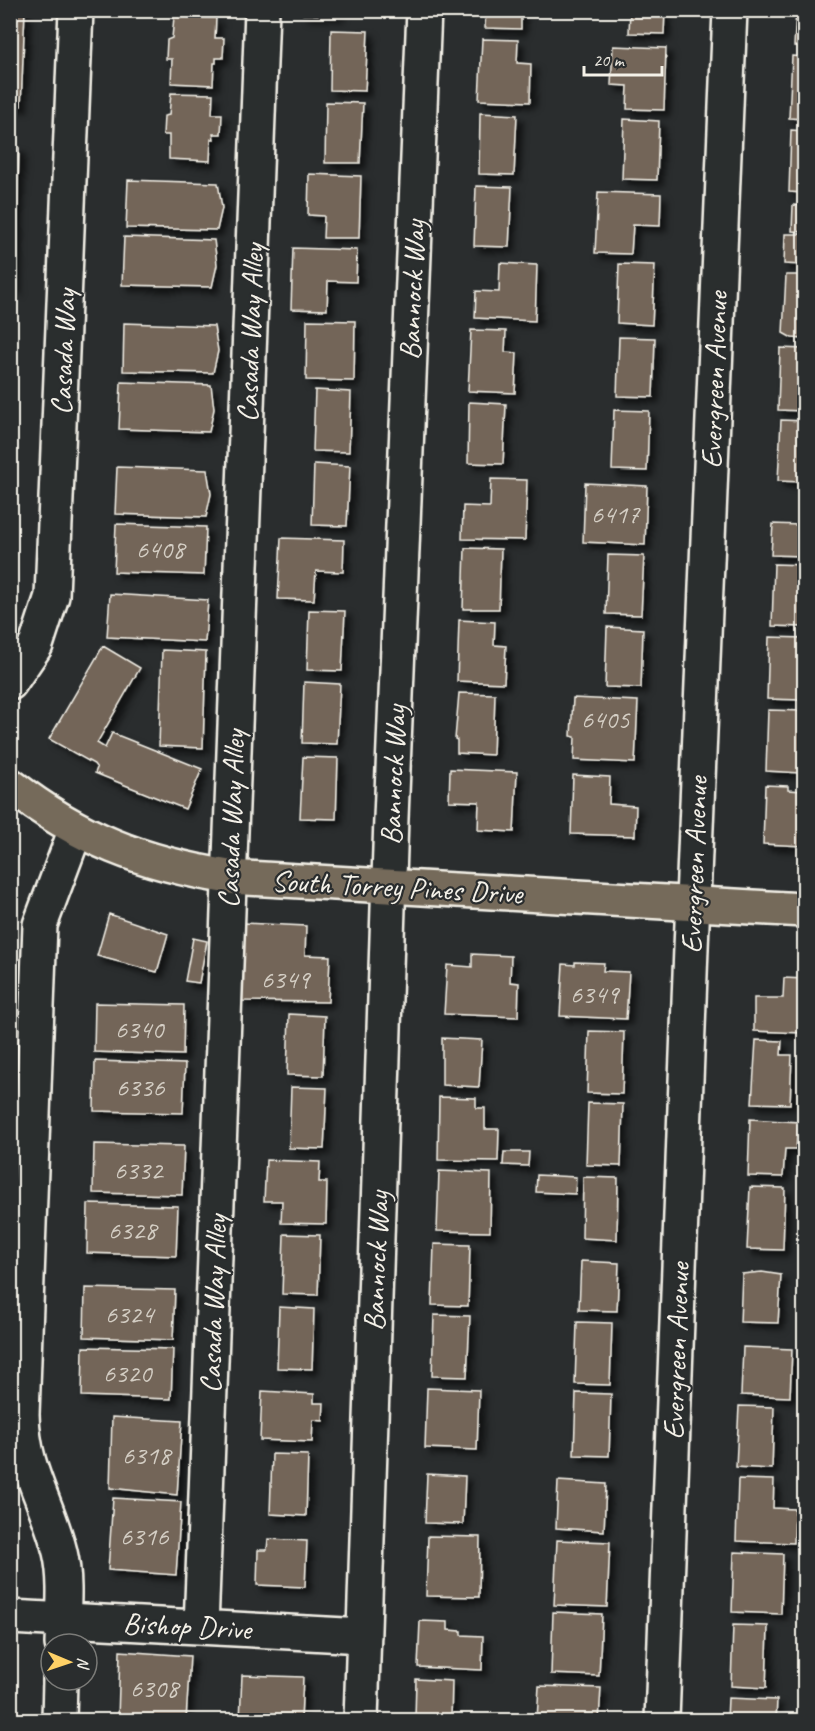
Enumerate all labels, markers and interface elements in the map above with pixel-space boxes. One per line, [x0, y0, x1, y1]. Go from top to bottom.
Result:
scale bar [584, 39, 662, 77]
text: 20 m [593, 49, 626, 71]
street label: Bannock Way [391, 218, 433, 361]
street label: Casada Way Alley [228, 240, 272, 423]
street label: Casada Way [42, 286, 84, 416]
street label: Evergreen Avenue [692, 289, 736, 469]
house number: 6417 [591, 497, 641, 531]
house number: 6408 [136, 532, 187, 566]
house number: 6405 [581, 702, 631, 736]
street label: Bannock Way [372, 703, 414, 846]
street label: Casada Way Alley [209, 726, 253, 909]
street label: Evergreen Avenue [672, 774, 716, 954]
street label: South Torrey Pines Drive [271, 861, 526, 913]
house number: 6349 [261, 962, 311, 996]
house number: 6349 [570, 977, 620, 1011]
house number: 6340 [115, 1012, 165, 1046]
house number: 6336 [116, 1070, 165, 1104]
house number: 6332 [114, 1153, 164, 1187]
street label: Bannock Way [355, 1189, 397, 1332]
street label: Casada Way Alley [191, 1211, 235, 1394]
house number: 6328 [108, 1213, 159, 1247]
street label: Evergreen Avenue [654, 1260, 698, 1440]
house number: 6324 [105, 1297, 156, 1331]
house number: 6320 [103, 1356, 153, 1390]
house number: 6318 [122, 1438, 173, 1472]
house number: 6316 [120, 1519, 169, 1553]
street label: Bishop Drive [122, 1604, 254, 1648]
north arrow [39, 1632, 99, 1692]
text: N [73, 1657, 93, 1671]
house number: 6308 [130, 1671, 181, 1705]

